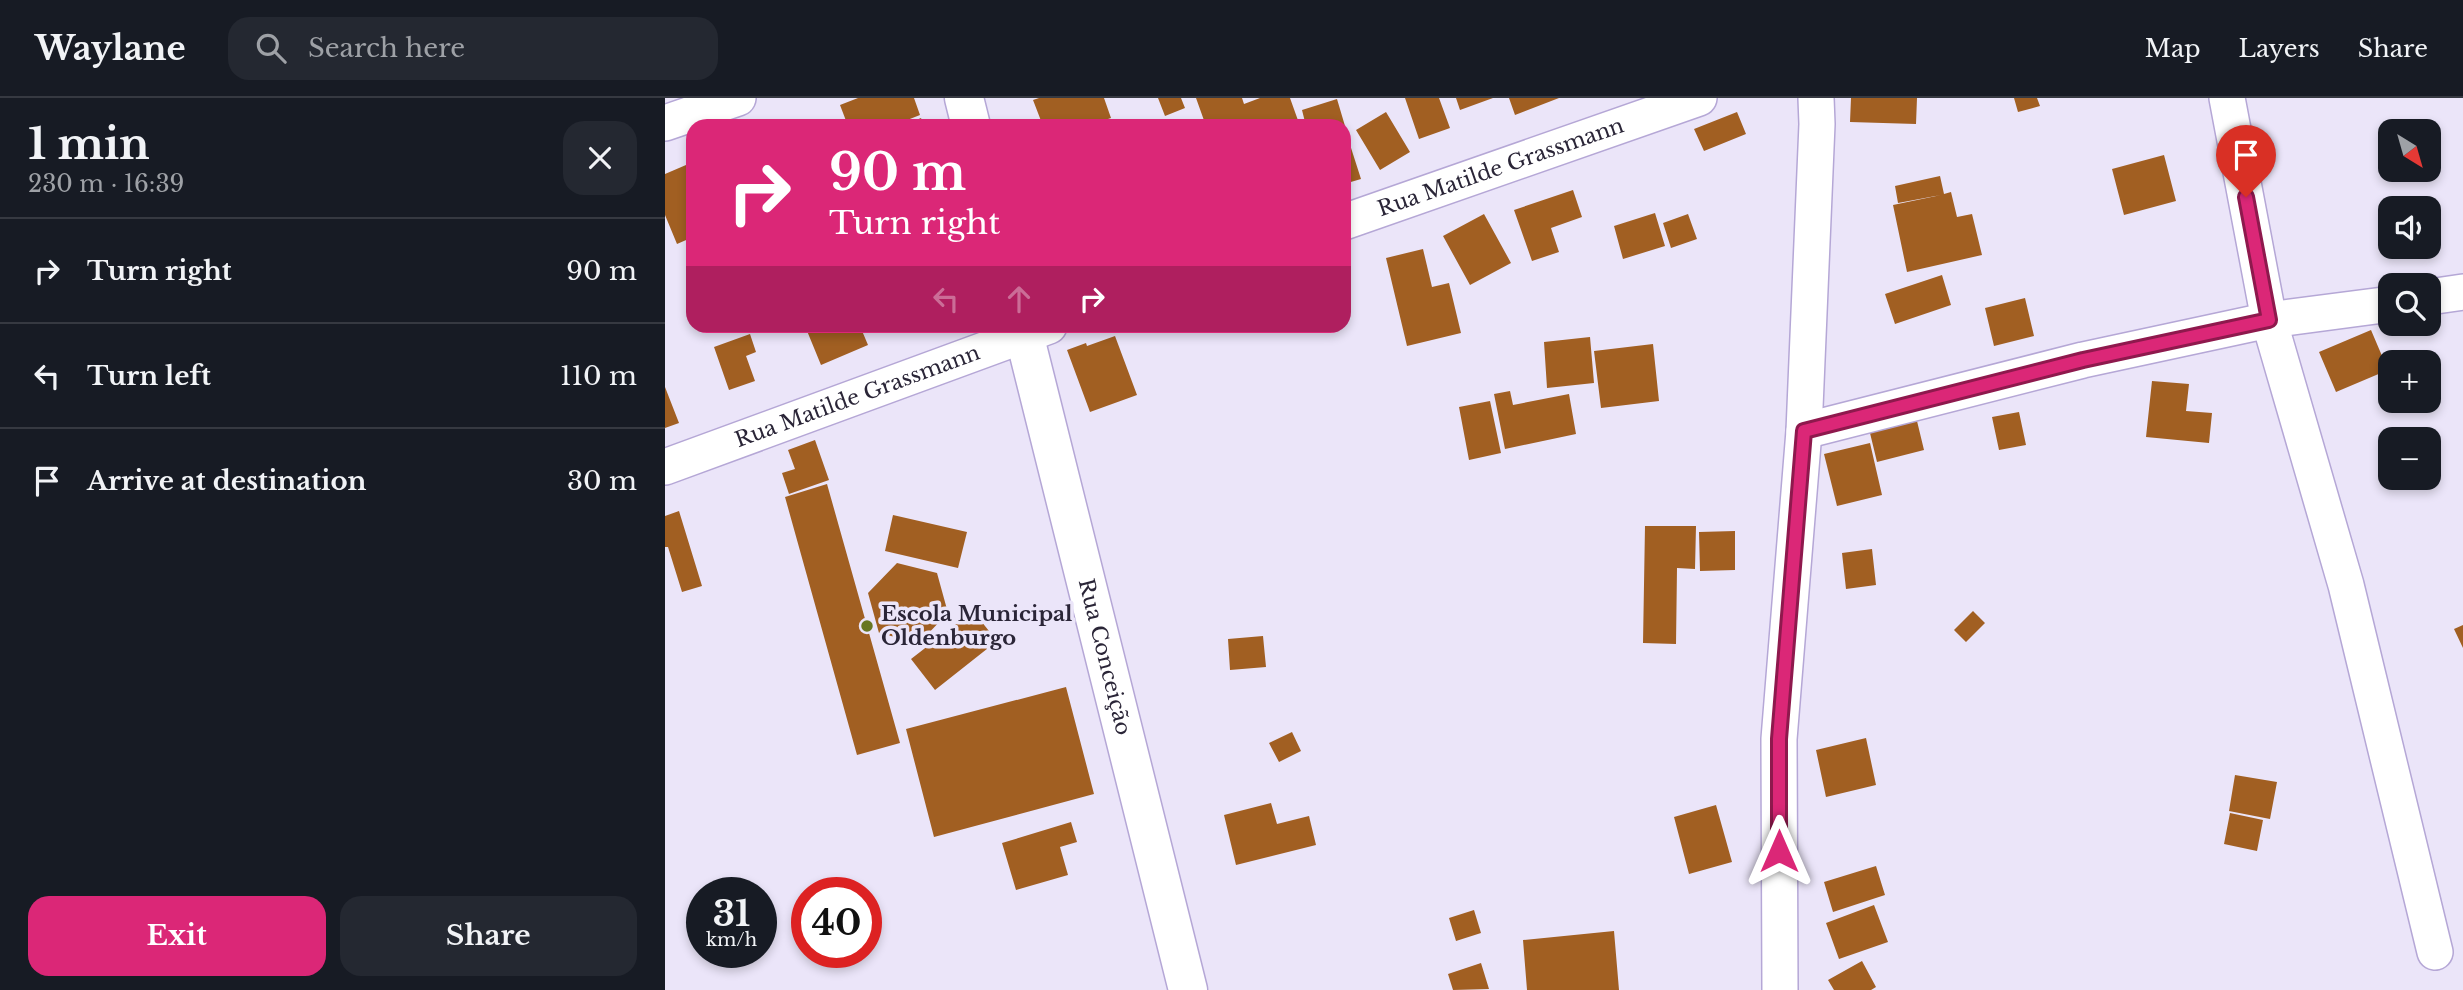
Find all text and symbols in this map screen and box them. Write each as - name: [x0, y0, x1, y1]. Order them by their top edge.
- search box: [228, 17, 718, 80]
- text: Waylane: [35, 28, 186, 69]
- icon: search: [252, 29, 290, 67]
- text: Search here: [308, 32, 465, 64]
- text: Map: [2145, 34, 2201, 63]
- text: Layers: [2239, 34, 2320, 63]
- text: Share: [2358, 34, 2428, 63]
- street label: Rua Matilde Grassmann: [1374, 112, 1627, 222]
- text: 1 min: [28, 118, 150, 170]
- north arrow: [2378, 119, 2441, 182]
- map controls: [2378, 119, 2441, 490]
- button: close: [563, 121, 637, 195]
- pin: [2216, 125, 2276, 197]
- icon: arrive: [2227, 136, 2265, 174]
- text: 90 m: [829, 142, 966, 203]
- icon: right: [714, 147, 805, 238]
- text: 230 m · 16:39: [28, 170, 184, 198]
- button: sound: [2378, 196, 2441, 259]
- text: Turn right: [829, 203, 1000, 243]
- icon: right: [28, 252, 66, 290]
- text: Turn right: [87, 255, 232, 287]
- text: 90 m: [566, 255, 637, 287]
- button: search: [2378, 273, 2441, 336]
- icon: left: [927, 280, 965, 318]
- icon: ahead: [1000, 280, 1038, 318]
- icon: right: [1073, 280, 1111, 318]
- street label: Rua Matilde Grassmann: [731, 339, 983, 453]
- button: +: [2378, 350, 2441, 413]
- icon: left: [28, 357, 66, 395]
- text: Turn left: [87, 360, 211, 392]
- text: 110 m: [560, 360, 637, 392]
- button: −: [2378, 427, 2441, 490]
- icon: arrive: [28, 462, 66, 500]
- text: Arrive at destination: [87, 465, 367, 497]
- text: 30 m: [567, 465, 637, 497]
- street label: Rua Conceição: [1073, 576, 1137, 738]
- place label: Escola Municipal Oldenburgo: [881, 601, 1073, 651]
- marker: Escola Municipal Oldenburgo: [859, 618, 875, 634]
- position arrow: [1742, 814, 1816, 888]
- speed limit sign: 40: [791, 877, 882, 968]
- text: 31: [713, 892, 750, 935]
- button: Exit: [28, 896, 326, 976]
- button: Share: [340, 896, 637, 976]
- text: km/h: [706, 929, 757, 951]

